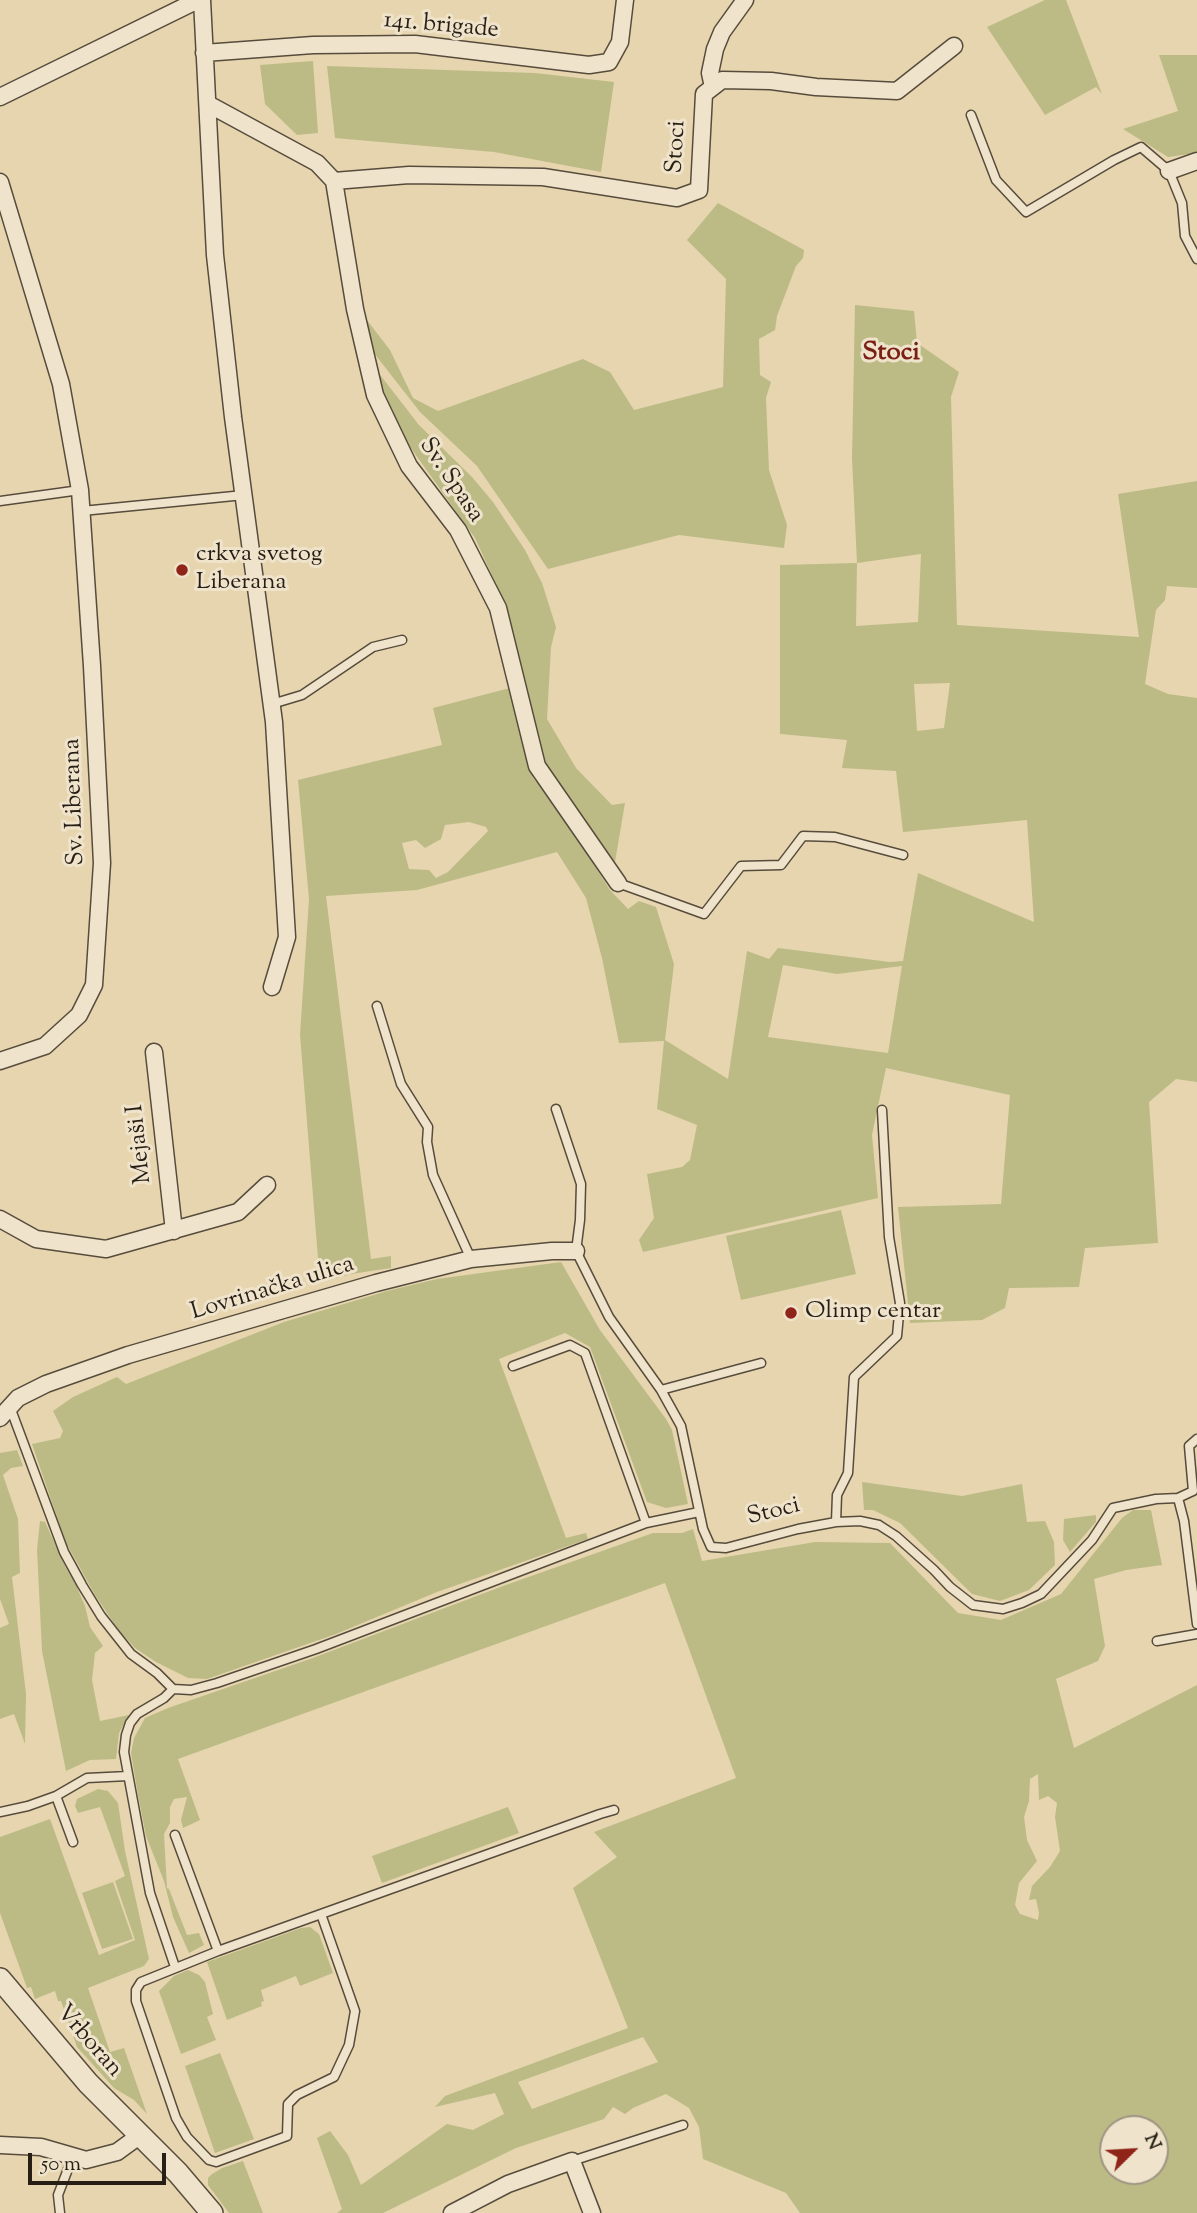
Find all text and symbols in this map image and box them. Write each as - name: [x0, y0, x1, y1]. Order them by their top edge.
- street label: 141. brigade: [382, 8, 500, 46]
- street label: Stoci: [662, 120, 694, 174]
- district label: Stoci: [862, 339, 920, 371]
- street label: Sv. Spasa: [411, 433, 489, 529]
- place label: crkva svetog Liberana: [196, 542, 322, 598]
- marker: crkva svetog Liberana: [174, 562, 190, 578]
- street label: Sv. Liberana: [59, 738, 93, 866]
- street label: Mejaši I: [123, 1103, 159, 1185]
- street label: Lovrinačka ulica: [188, 1251, 358, 1329]
- place label: Olimp centar: [805, 1299, 941, 1327]
- marker: Olimp centar: [783, 1305, 799, 1321]
- street label: Stoci: [745, 1493, 803, 1533]
- street label: Vrboran: [49, 2000, 127, 2084]
- north arrow: [1099, 2115, 1169, 2185]
- text: N: [1136, 2130, 1167, 2154]
- scale bar: [32, 2140, 170, 2184]
- text: 50 m: [41, 2150, 81, 2180]

